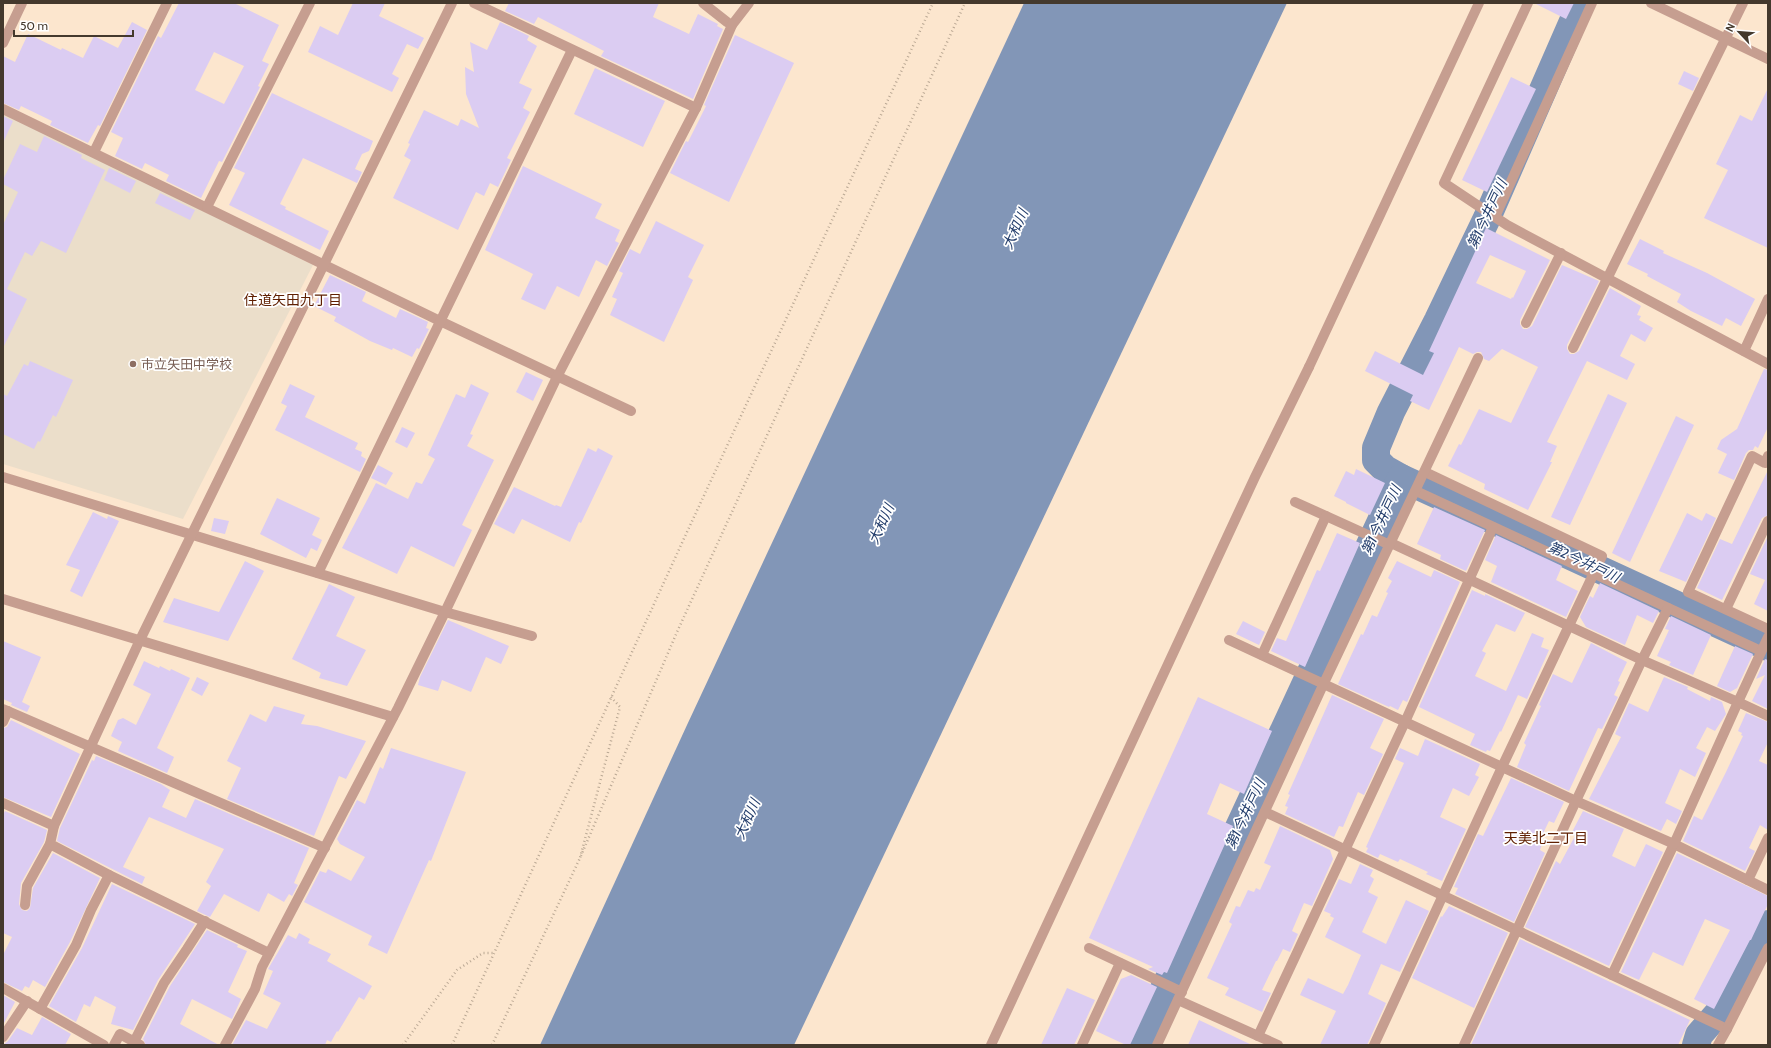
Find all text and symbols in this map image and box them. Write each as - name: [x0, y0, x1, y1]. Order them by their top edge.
- scale bar: [14, 12, 133, 38]
- north arrow: [1719, 12, 1759, 52]
- text: 50 m: [20, 18, 48, 33]
- text: N: [1722, 21, 1738, 34]
- water label: 第1今井戸川: [1463, 175, 1512, 252]
- water label: 大和川: [998, 204, 1033, 252]
- district label: 住道矢田九丁目: [244, 291, 342, 309]
- place label: 市立矢田中学校: [141, 356, 232, 372]
- marker: 市立矢田中学校: [128, 359, 138, 369]
- water label: 第1今井戸川: [1357, 481, 1406, 558]
- water label: 大和川: [864, 499, 899, 547]
- water label: 第2今井戸川: [1545, 538, 1624, 587]
- water label: 第1今井戸川: [1221, 775, 1270, 852]
- water label: 大和川: [730, 794, 765, 842]
- district label: 天美北二丁目: [1504, 829, 1588, 847]

